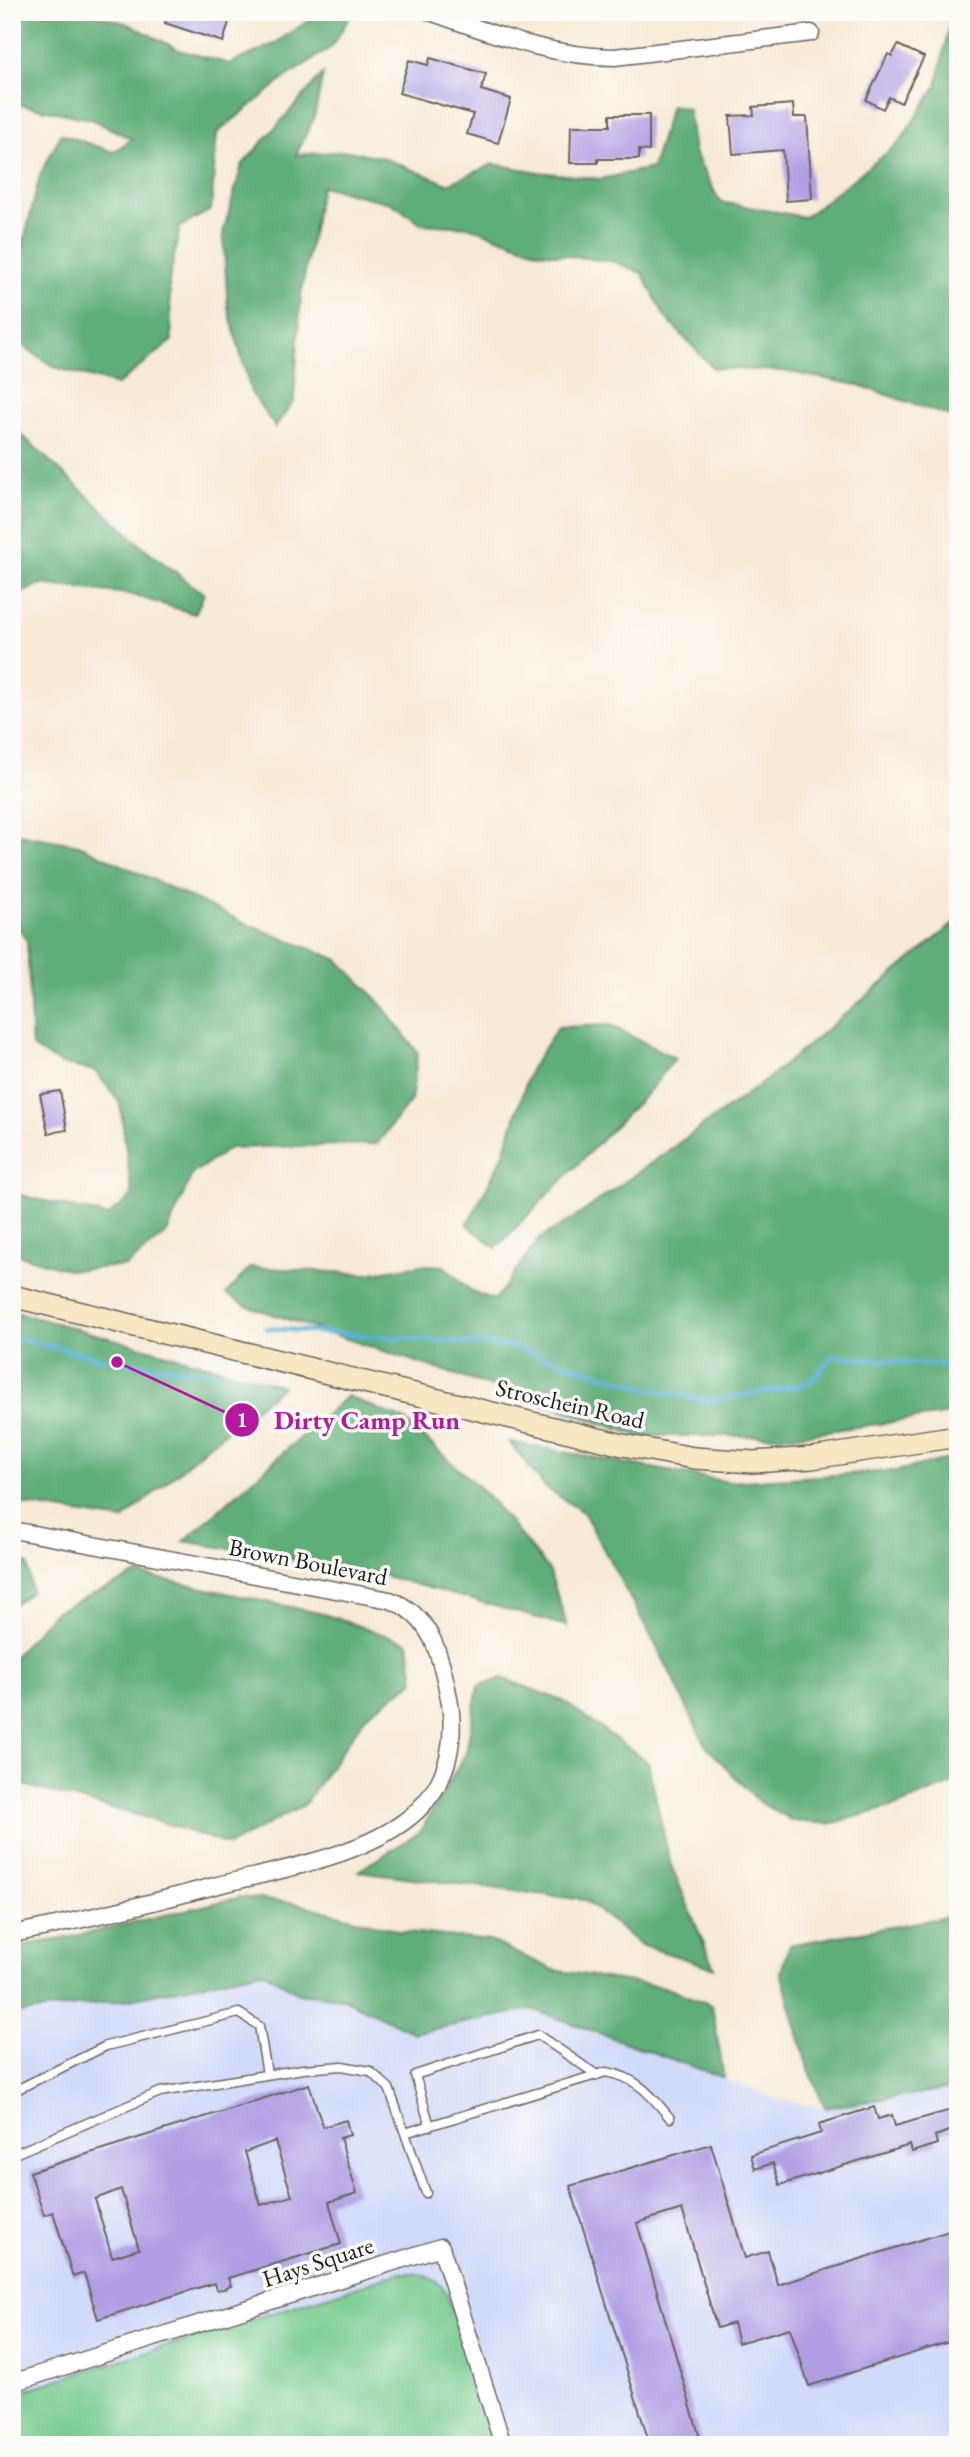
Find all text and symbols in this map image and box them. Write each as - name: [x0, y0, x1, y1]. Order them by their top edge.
- street label: Stroschein Road: [493, 1371, 648, 1436]
- callout: Dirty Camp Run: [225, 1397, 474, 1444]
- text: Dirty Camp Run: [274, 1403, 460, 1437]
- text: 1: [236, 1406, 248, 1433]
- street label: Brown Boulevard: [226, 1531, 391, 1592]
- street label: Hays Square: [258, 2229, 377, 2294]

